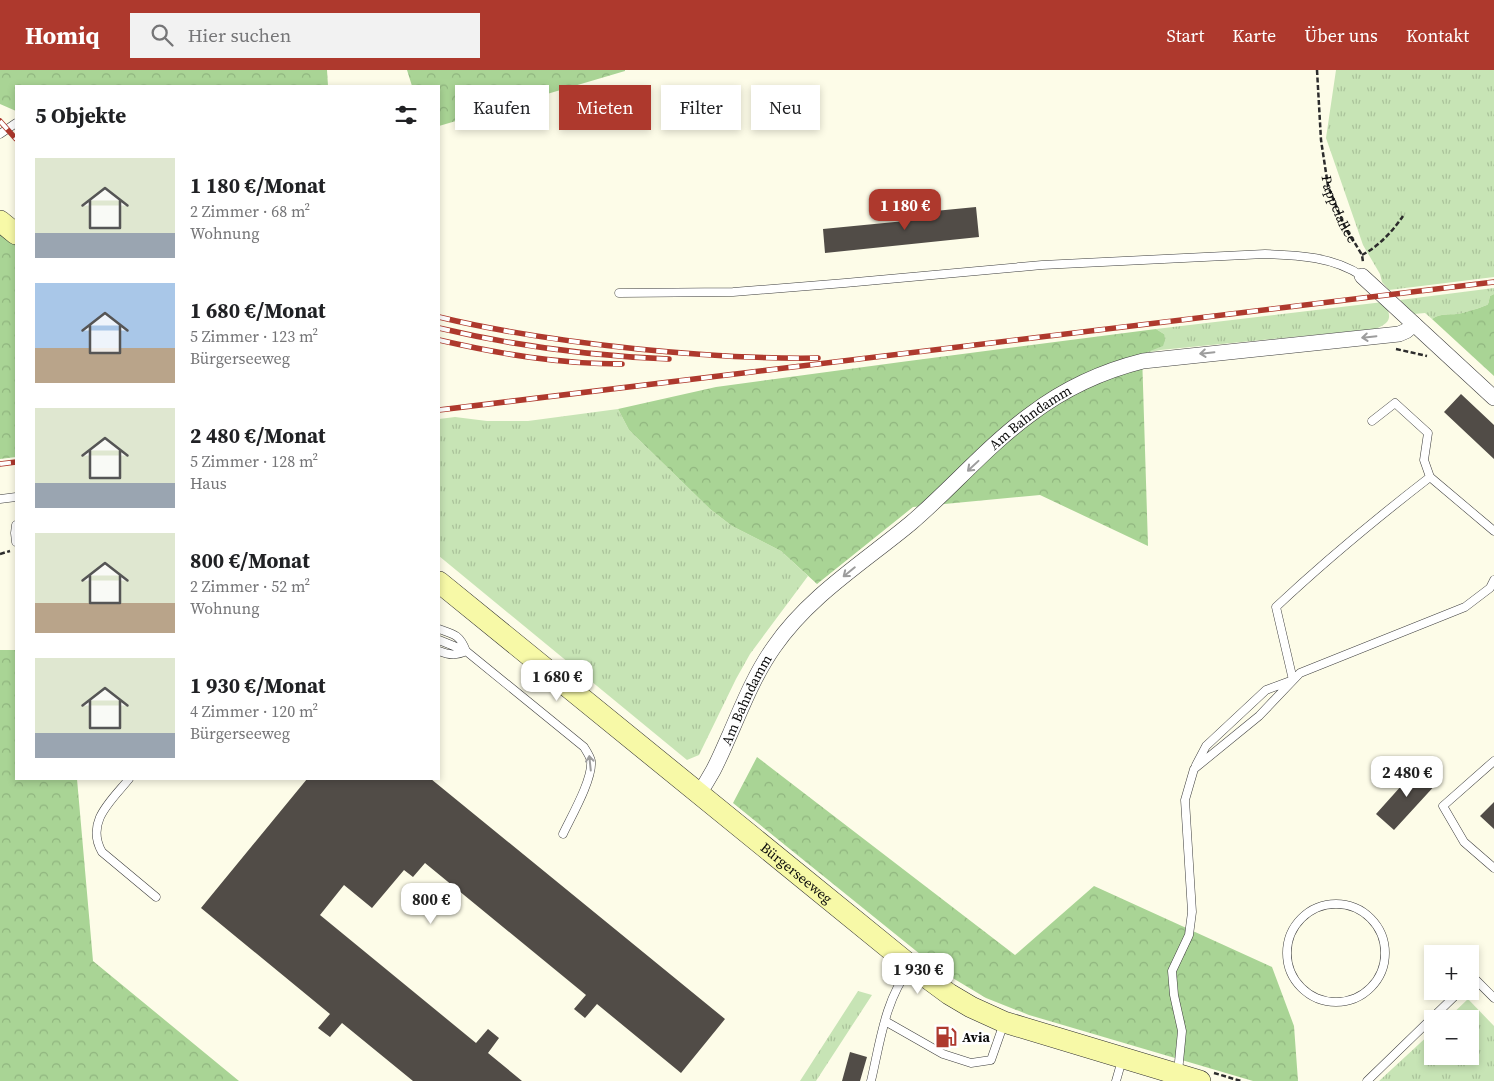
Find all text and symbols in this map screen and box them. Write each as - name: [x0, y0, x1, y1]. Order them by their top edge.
- search box: [130, 13, 480, 58]
- text: Homiq: [25, 19, 100, 52]
- icon: search: [148, 21, 176, 49]
- text: Hier suchen: [188, 22, 291, 48]
- text: Start: [1167, 23, 1204, 48]
- text: Karte: [1232, 23, 1276, 48]
- text: Über uns: [1304, 23, 1378, 48]
- text: Kontakt: [1406, 23, 1469, 48]
- chip: Kaufen: [455, 85, 549, 130]
- chip: Mieten: [559, 85, 651, 130]
- chip: Filter: [661, 85, 741, 130]
- chip: Neu: [751, 85, 820, 130]
- text: 5 Objekte: [35, 101, 126, 130]
- icon: filters: [392, 101, 420, 129]
- text: 1 180 €/Monat: [190, 171, 326, 200]
- street label: Pappelallee: [1317, 174, 1362, 247]
- icon: home: [75, 178, 135, 238]
- pin: 1 180 €: [859, 189, 951, 231]
- text: 1 180 €: [880, 194, 930, 216]
- text: 2 Zimmer · 68 m²: [190, 200, 310, 222]
- text: Wohnung: [190, 222, 259, 244]
- text: 1 680 €/Monat: [190, 296, 326, 325]
- icon: home: [75, 303, 135, 363]
- text: 5 Zimmer · 123 m²: [190, 325, 318, 347]
- one-way arrow: [1361, 332, 1377, 342]
- text: Bürgerseeweg: [190, 347, 290, 369]
- one-way arrow: [1199, 348, 1215, 358]
- street label: Am Bahndamm: [985, 380, 1075, 454]
- text: 2 480 €/Monat: [190, 421, 326, 450]
- icon: home: [75, 428, 135, 488]
- text: 5 Zimmer · 128 m²: [190, 450, 318, 472]
- one-way arrow: [966, 460, 979, 472]
- text: Haus: [190, 472, 227, 494]
- text: 800 €/Monat: [190, 546, 310, 575]
- icon: home: [75, 553, 135, 613]
- one-way arrow: [843, 566, 856, 577]
- text: 2 Zimmer · 52 m²: [190, 575, 310, 597]
- text: Wohnung: [190, 597, 259, 619]
- street label: Am Bahndamm: [716, 650, 777, 748]
- pin: 1 680 €: [511, 660, 603, 702]
- text: 1 680 €: [532, 665, 582, 687]
- text: 1 930 €/Monat: [190, 671, 326, 700]
- icon: home: [75, 678, 135, 738]
- text: 4 Zimmer · 120 m²: [190, 700, 318, 722]
- text: Bürgerseeweg: [190, 722, 290, 744]
- one-way arrow: [585, 755, 595, 771]
- pin: 2 480 €: [1361, 756, 1453, 798]
- text: 2 480 €: [1382, 761, 1432, 783]
- street label: Bürgerseeweg: [756, 838, 837, 908]
- pin: 800 €: [396, 882, 466, 925]
- text: 800 €: [412, 888, 450, 910]
- map controls: [1424, 945, 1479, 1065]
- button: +: [1424, 945, 1479, 1000]
- pin: 1 930 €: [872, 952, 964, 995]
- text: 1 930 €: [893, 958, 943, 980]
- button: −: [1424, 1010, 1479, 1065]
- fuel station icon: Avia: [933, 1024, 959, 1050]
- place label: Avia: [962, 1027, 990, 1047]

